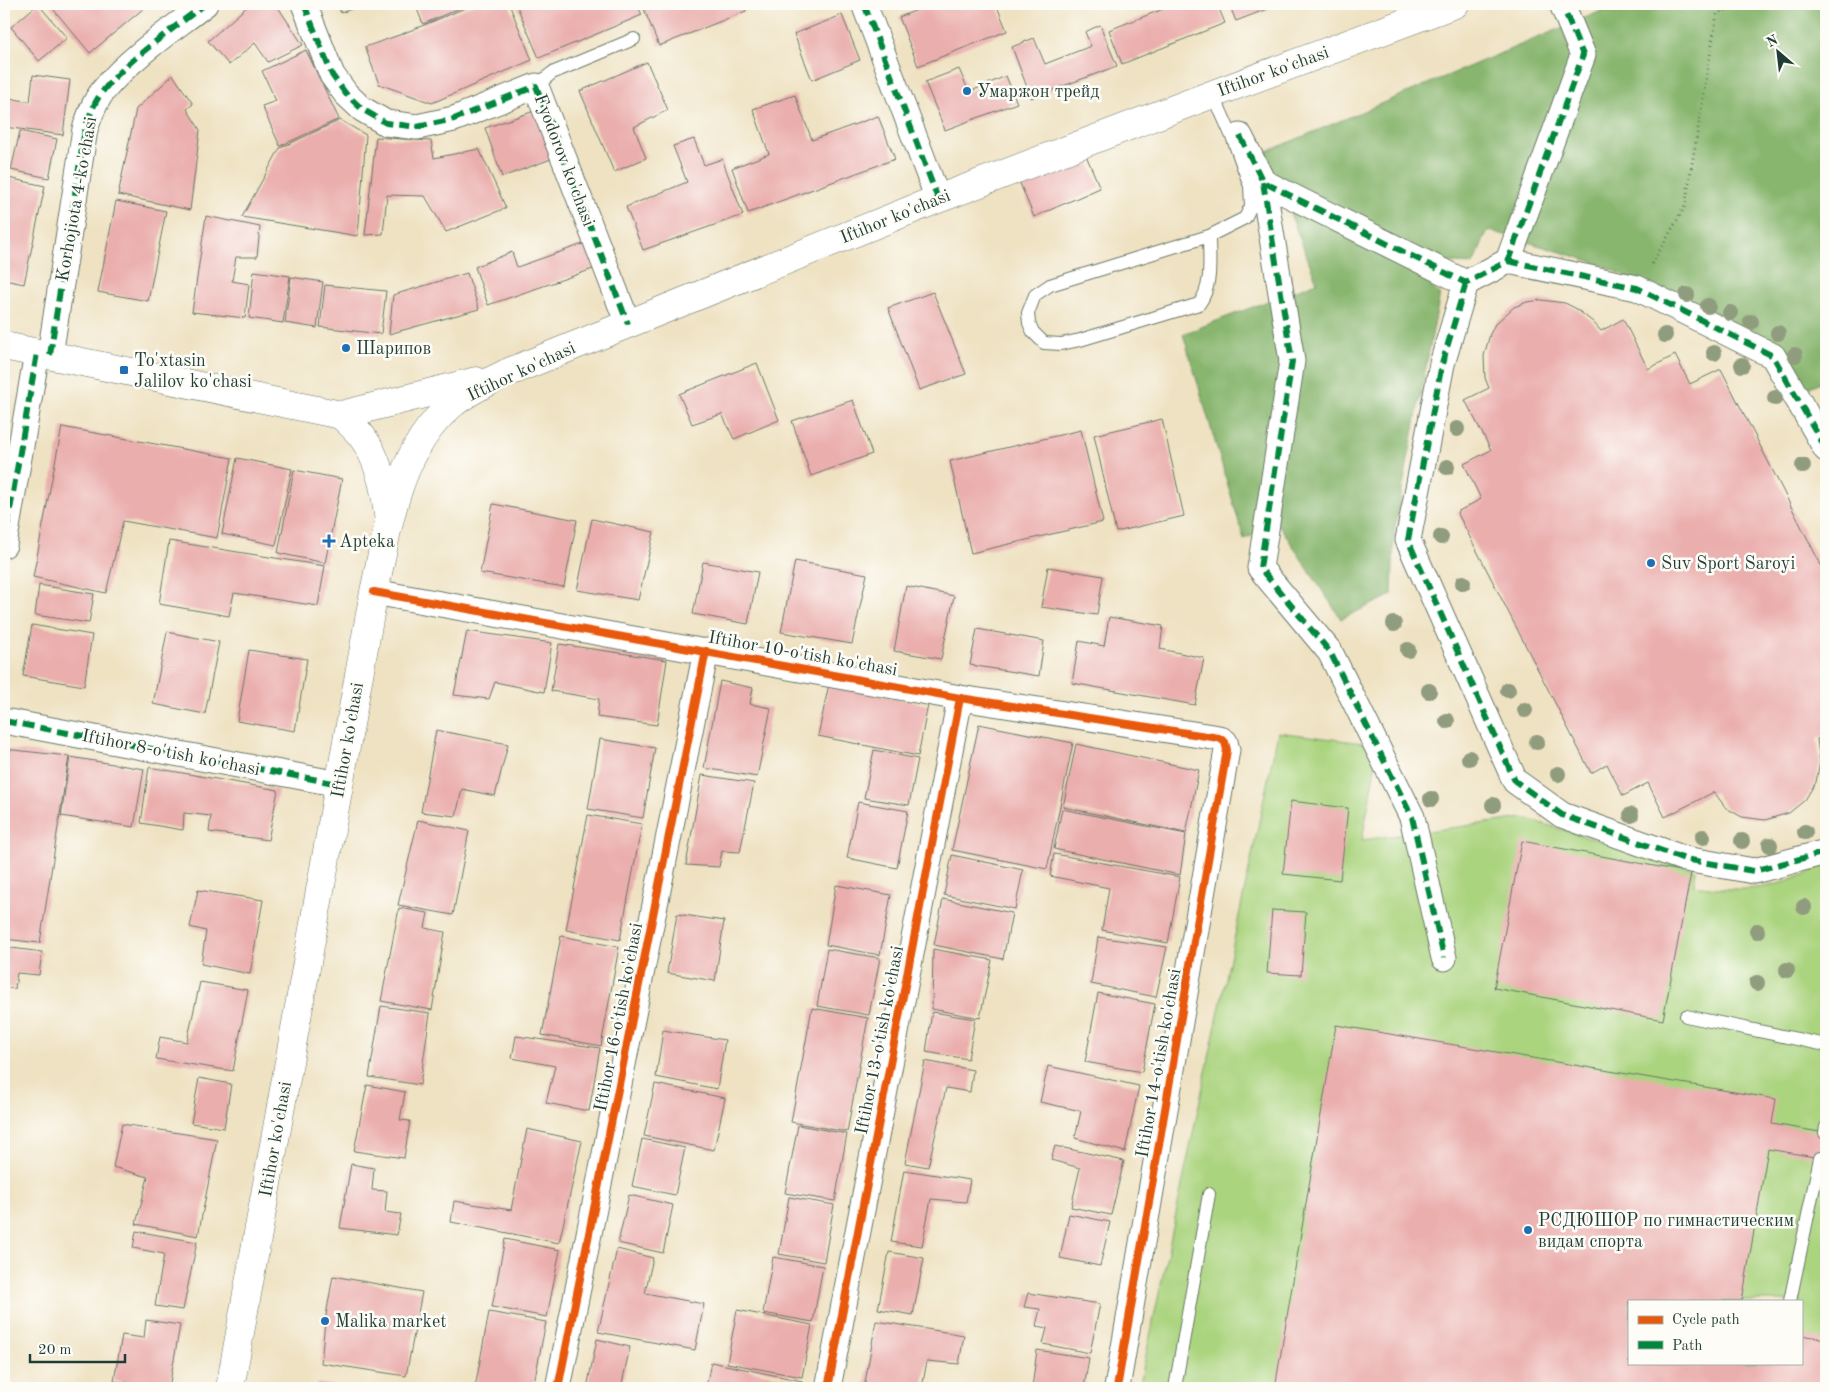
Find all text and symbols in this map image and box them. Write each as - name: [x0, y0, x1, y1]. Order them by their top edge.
- north arrow: [1752, 28, 1802, 78]
- text: N: [1764, 33, 1781, 50]
- street label: Iftihor ko'chasi: [1215, 43, 1332, 100]
- place label: Умаржон трейд: [977, 83, 1099, 101]
- marker: Умаржон трейд: [961, 85, 973, 97]
- street label: Fyodorov ko'chasi: [531, 92, 598, 229]
- street label: Korhojiota 4-ko'chasi: [54, 115, 100, 283]
- street label: Iftihor ko'chasi: [838, 187, 953, 247]
- street label: Iftihor ko'chasi: [465, 339, 578, 405]
- place label: Шарипов: [356, 340, 431, 358]
- marker: Шарипов: [340, 342, 352, 354]
- place label: To'xtasin Jalilov ko'chasi: [134, 352, 252, 391]
- marker: To'xtasin Jalilov ko'chasi: [118, 364, 130, 376]
- place label: Apteka: [339, 533, 395, 551]
- marker: Apteka: [323, 535, 335, 547]
- place label: Suv Sport Saroyi: [1661, 555, 1795, 573]
- marker: Suv Sport Saroyi: [1645, 557, 1657, 569]
- street label: Iftihor 10-o'tish ko'chasi: [707, 628, 899, 680]
- street label: Iftihor ko'chasi: [329, 681, 367, 799]
- street label: Iftihor 8-o'tish ko'chasi: [80, 727, 262, 779]
- street label: Iftihor 16-o'tish ko'chasi: [592, 921, 646, 1113]
- street label: Iftihor 13-o'tish ko'chasi: [853, 944, 907, 1136]
- street label: Iftihor 14-o'tish ko'chasi: [1133, 967, 1185, 1159]
- street label: Iftihor ko'chasi: [257, 1080, 295, 1198]
- place label: РСДЮШОР по гимнастическим видам спорта: [1538, 1212, 1794, 1251]
- marker: РСДЮШОР по гимнастическим видам спорта: [1522, 1224, 1534, 1236]
- legend: [1628, 1300, 1802, 1364]
- place label: Malika market: [335, 1313, 447, 1331]
- text: Cycle path: [1672, 1313, 1740, 1328]
- marker: Malika market: [319, 1315, 331, 1327]
- scale bar: [30, 1332, 125, 1364]
- text: Path: [1672, 1339, 1702, 1354]
- text: 20 m: [38, 1343, 72, 1358]

